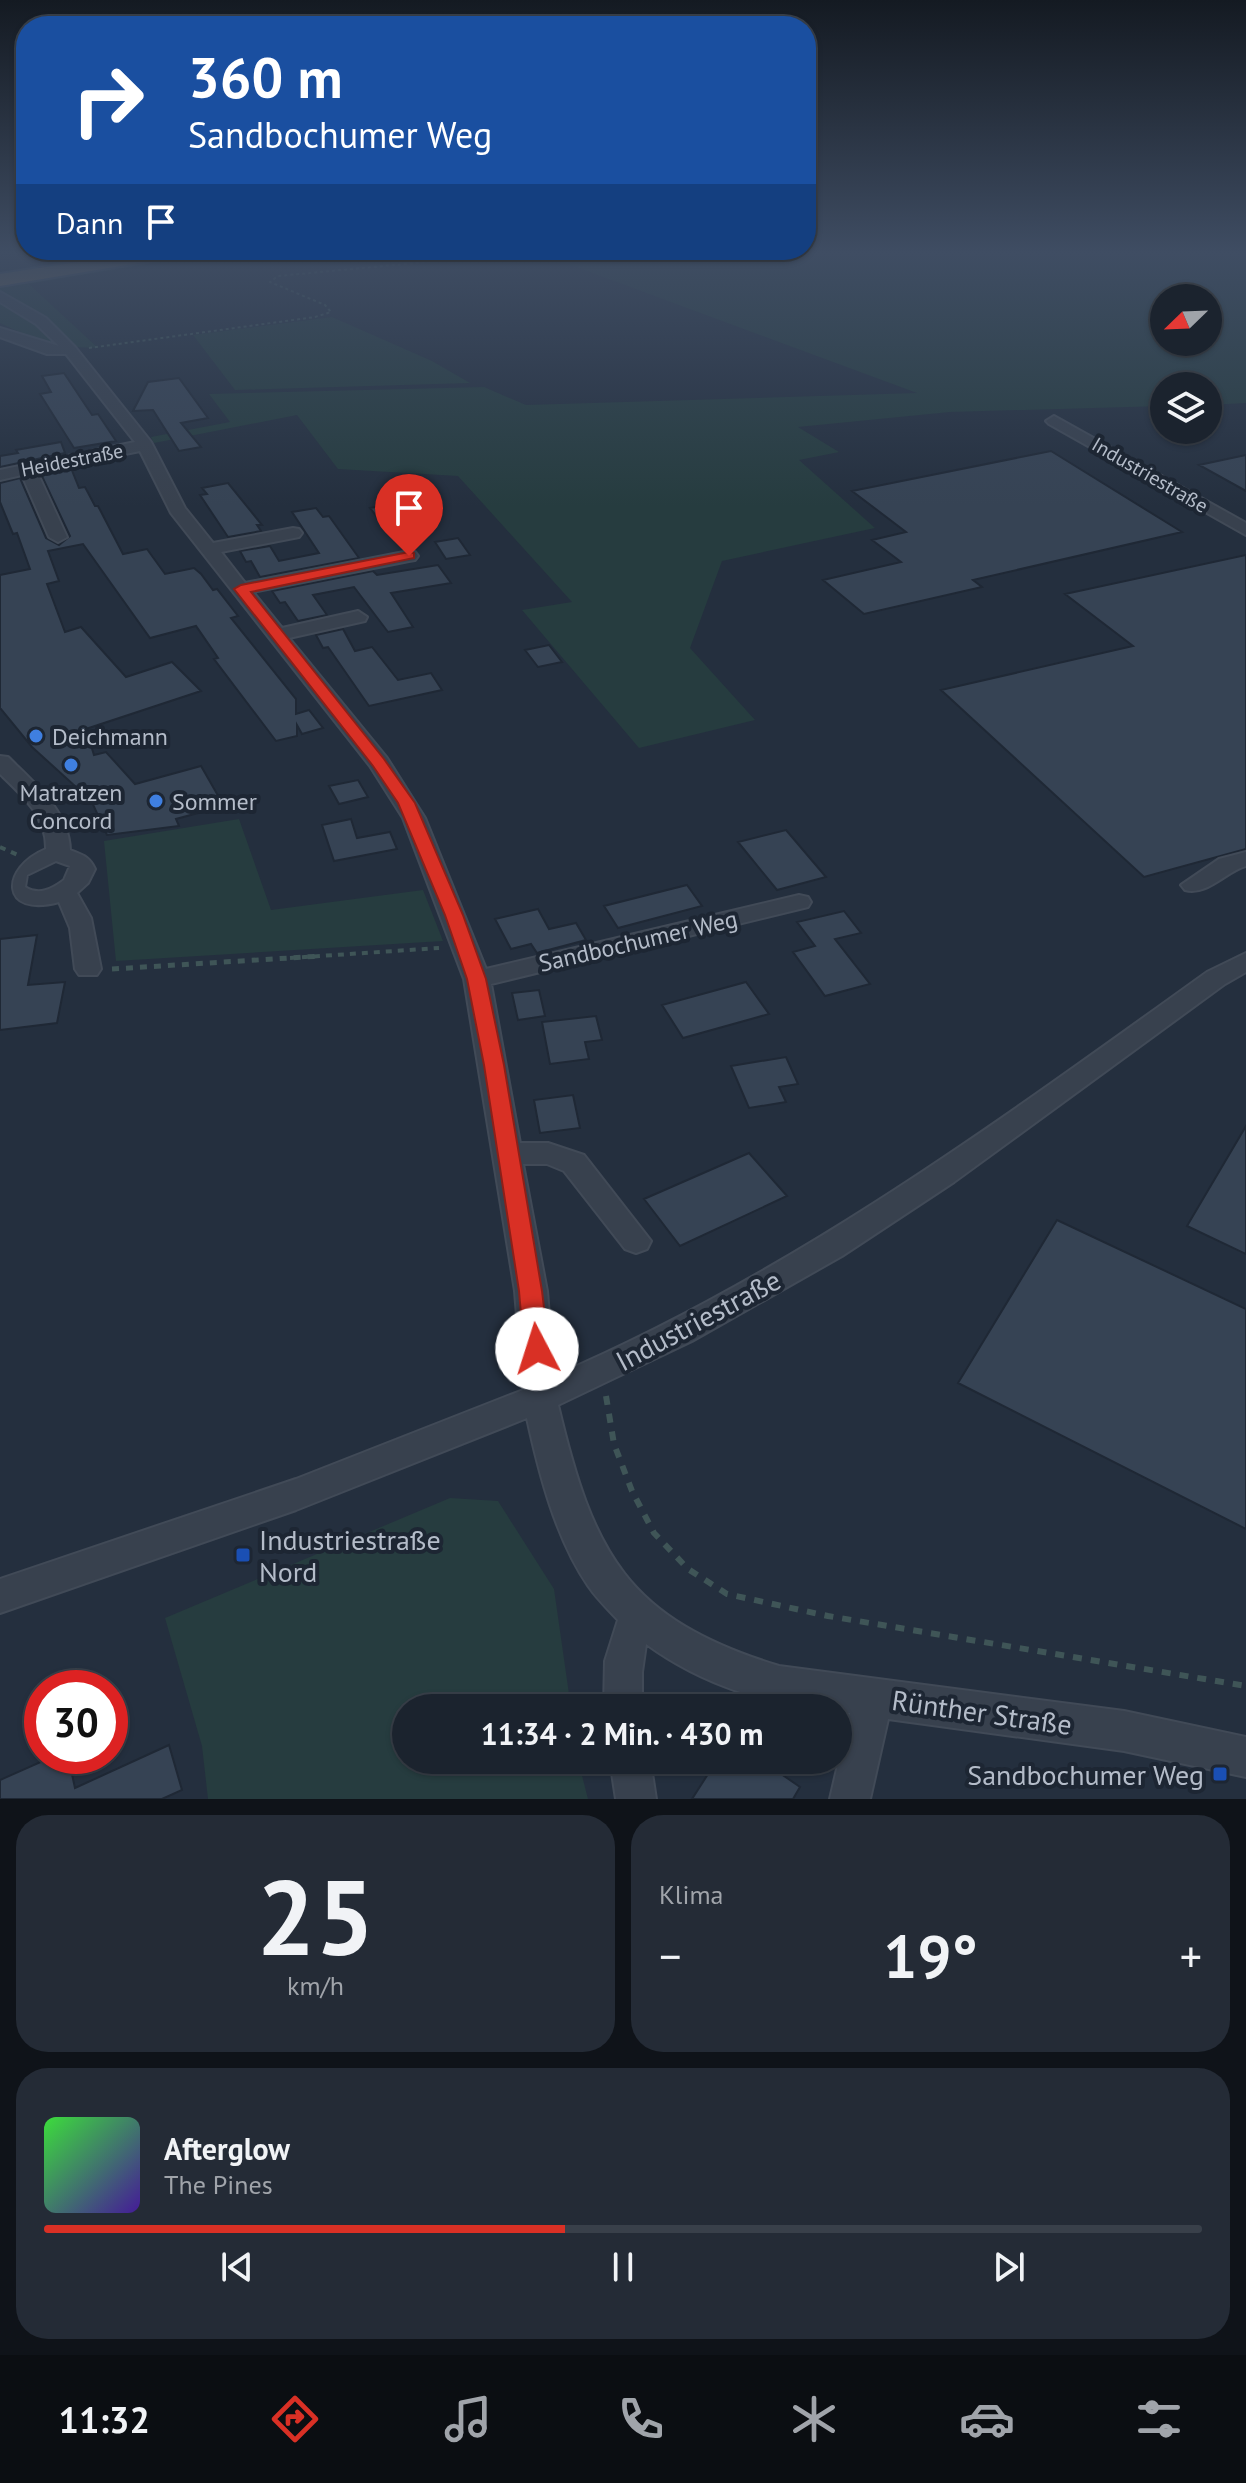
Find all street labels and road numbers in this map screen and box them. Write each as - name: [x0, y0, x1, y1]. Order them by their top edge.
- street label: Industriestraße: [1087, 431, 1213, 519]
- street label: Heidestraße: [19, 437, 125, 483]
- street label: Sandbochumer Weg: [536, 903, 740, 979]
- street label: Industriestraße: [609, 1261, 787, 1379]
- street label: Rünther Straße: [890, 1681, 1074, 1743]

